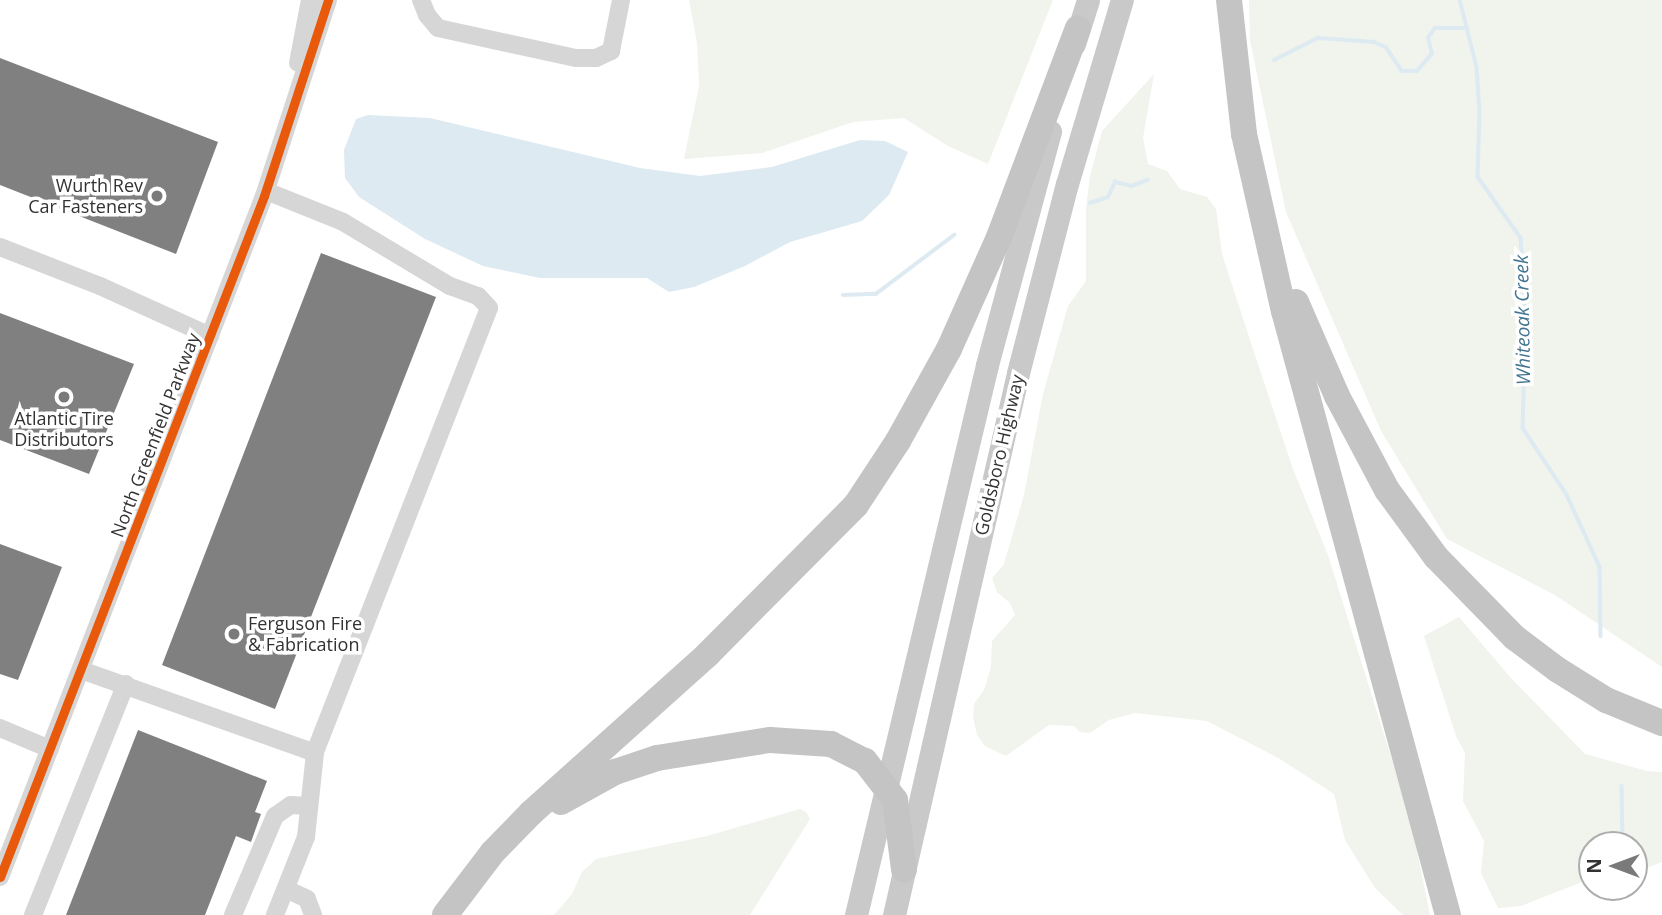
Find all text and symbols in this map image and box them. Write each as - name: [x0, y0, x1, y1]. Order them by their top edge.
- place label: Wurth Rev Car Fasteners: [28, 175, 143, 218]
- marker: Wurth Rev Car Fasteners: [149, 188, 165, 204]
- water label: Whiteoak Creek: [1510, 255, 1536, 385]
- street label: North Greenfield Parkway: [106, 330, 204, 540]
- street label: Goldsboro Highway: [970, 373, 1028, 537]
- marker: Atlantic Tire Distributors: [56, 389, 72, 405]
- place label: Atlantic Tire Distributors: [14, 408, 114, 450]
- place label: Ferguson Fire & Fabrication: [248, 613, 362, 656]
- marker: Ferguson Fire & Fabrication: [226, 626, 242, 642]
- north arrow: [1578, 831, 1648, 901]
- text: N: [1581, 858, 1607, 874]

